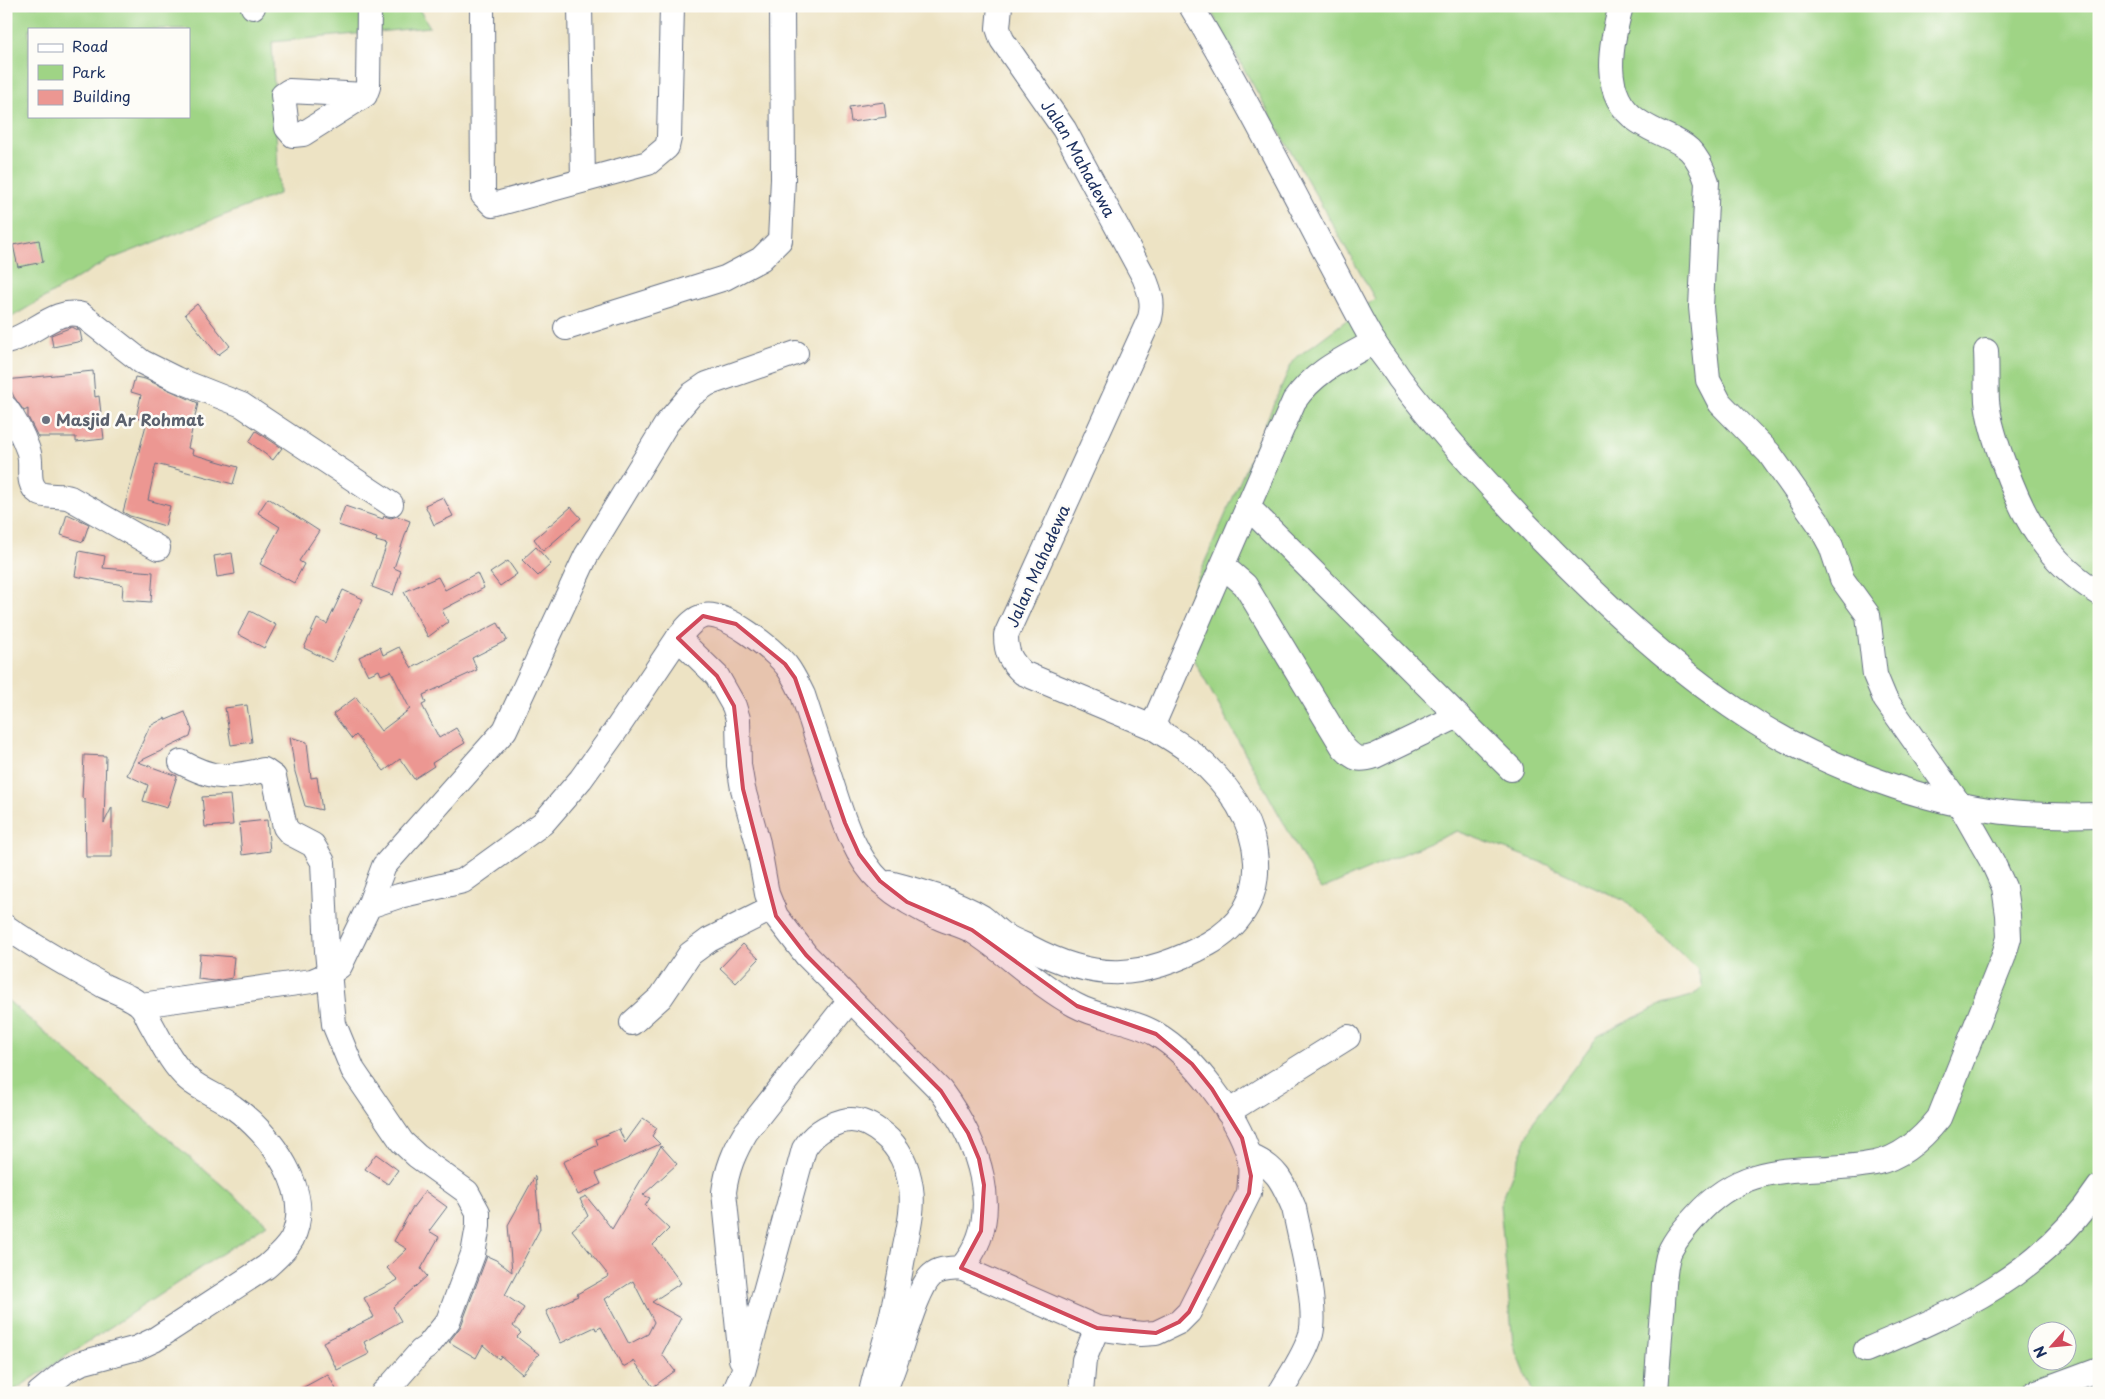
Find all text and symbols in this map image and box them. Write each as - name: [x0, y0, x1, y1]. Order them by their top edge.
- legend: [28, 28, 190, 118]
- text: Road: [72, 34, 108, 57]
- text: Park: [72, 60, 106, 83]
- text: Building: [72, 84, 131, 107]
- street label: Jalan Mahadewa: [1036, 94, 1123, 222]
- place label: Masjid Ar Rohmat: [56, 407, 204, 431]
- marker: Masjid Ar Rohmat: [40, 414, 52, 426]
- street label: Jalan Mahadewa: [999, 500, 1075, 631]
- north arrow: [2028, 1322, 2078, 1372]
- text: N: [2028, 1342, 2052, 1362]

